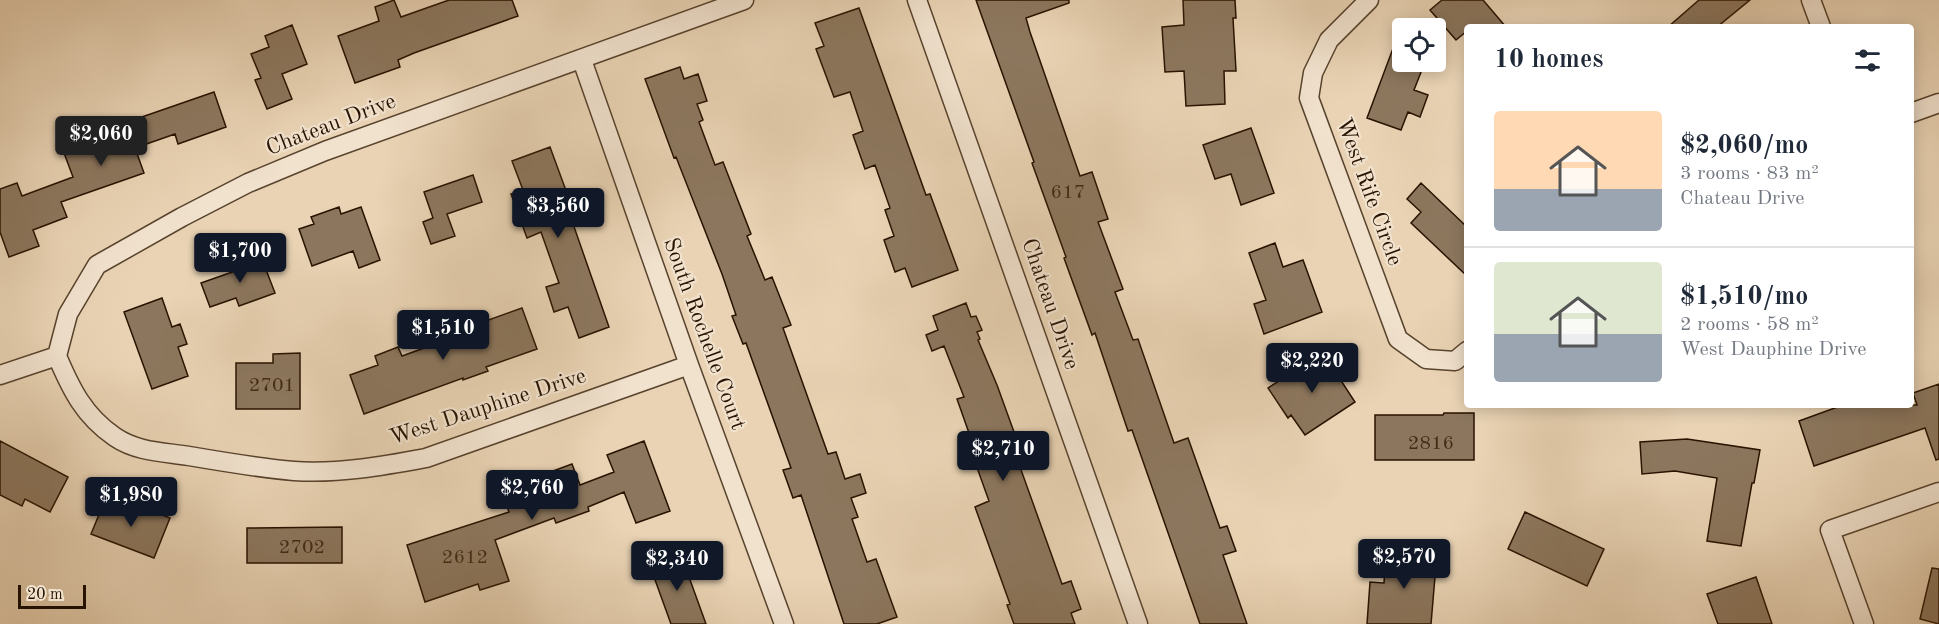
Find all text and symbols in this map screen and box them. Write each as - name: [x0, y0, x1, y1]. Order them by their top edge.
- map controls: [1392, 18, 1446, 72]
- button: locate: [1392, 18, 1446, 72]
- icon: filters: [1851, 44, 1884, 77]
- text: 10 homes: [1494, 47, 1603, 73]
- street label: Chateau Drive: [263, 90, 399, 160]
- street label: West Rife Circle: [1332, 115, 1406, 269]
- pin: $2,060: [52, 116, 150, 167]
- text: $2,060: [69, 125, 133, 145]
- text: $2,060/mo: [1680, 133, 1808, 159]
- icon: home: [1542, 135, 1614, 207]
- text: 3 rooms · 83 m²: [1680, 164, 1819, 184]
- house number: 617: [1051, 183, 1085, 203]
- pin: $3,560: [509, 188, 607, 239]
- text: Chateau Drive: [1680, 189, 1805, 209]
- text: $3,560: [526, 197, 590, 217]
- pin: $1,700: [191, 233, 289, 284]
- street label: South Rochelle Court: [659, 235, 749, 433]
- street label: Chateau Drive: [1017, 236, 1083, 372]
- text: $1,700: [208, 242, 272, 262]
- text: $1,510/mo: [1680, 284, 1808, 310]
- icon: home: [1542, 286, 1614, 358]
- pin: $1,510: [394, 310, 492, 361]
- text: 2 rooms · 58 m²: [1680, 315, 1819, 335]
- text: $1,510: [411, 319, 475, 339]
- text: West Dauphine Drive: [1680, 340, 1866, 360]
- pin: $2,220: [1263, 343, 1361, 394]
- text: $2,220: [1280, 352, 1344, 372]
- street label: West Dauphine Drive: [387, 365, 589, 449]
- house number: 2701: [249, 376, 295, 396]
- pin: $2,710: [954, 431, 1052, 482]
- house number: 2816: [1408, 434, 1454, 454]
- text: $2,710: [971, 440, 1035, 460]
- pin: $2,760: [483, 470, 581, 521]
- pin: $1,980: [82, 477, 180, 528]
- text: $2,760: [500, 479, 564, 499]
- text: $1,980: [99, 486, 163, 506]
- house number: 2702: [279, 538, 325, 558]
- pin: $2,570: [1355, 539, 1453, 590]
- pin: $2,340: [628, 541, 726, 592]
- house number: 2612: [442, 548, 488, 568]
- text: $2,570: [1372, 548, 1436, 568]
- text: $2,340: [645, 550, 709, 570]
- scale bar: [18, 582, 86, 610]
- text: 20 m: [27, 587, 63, 603]

